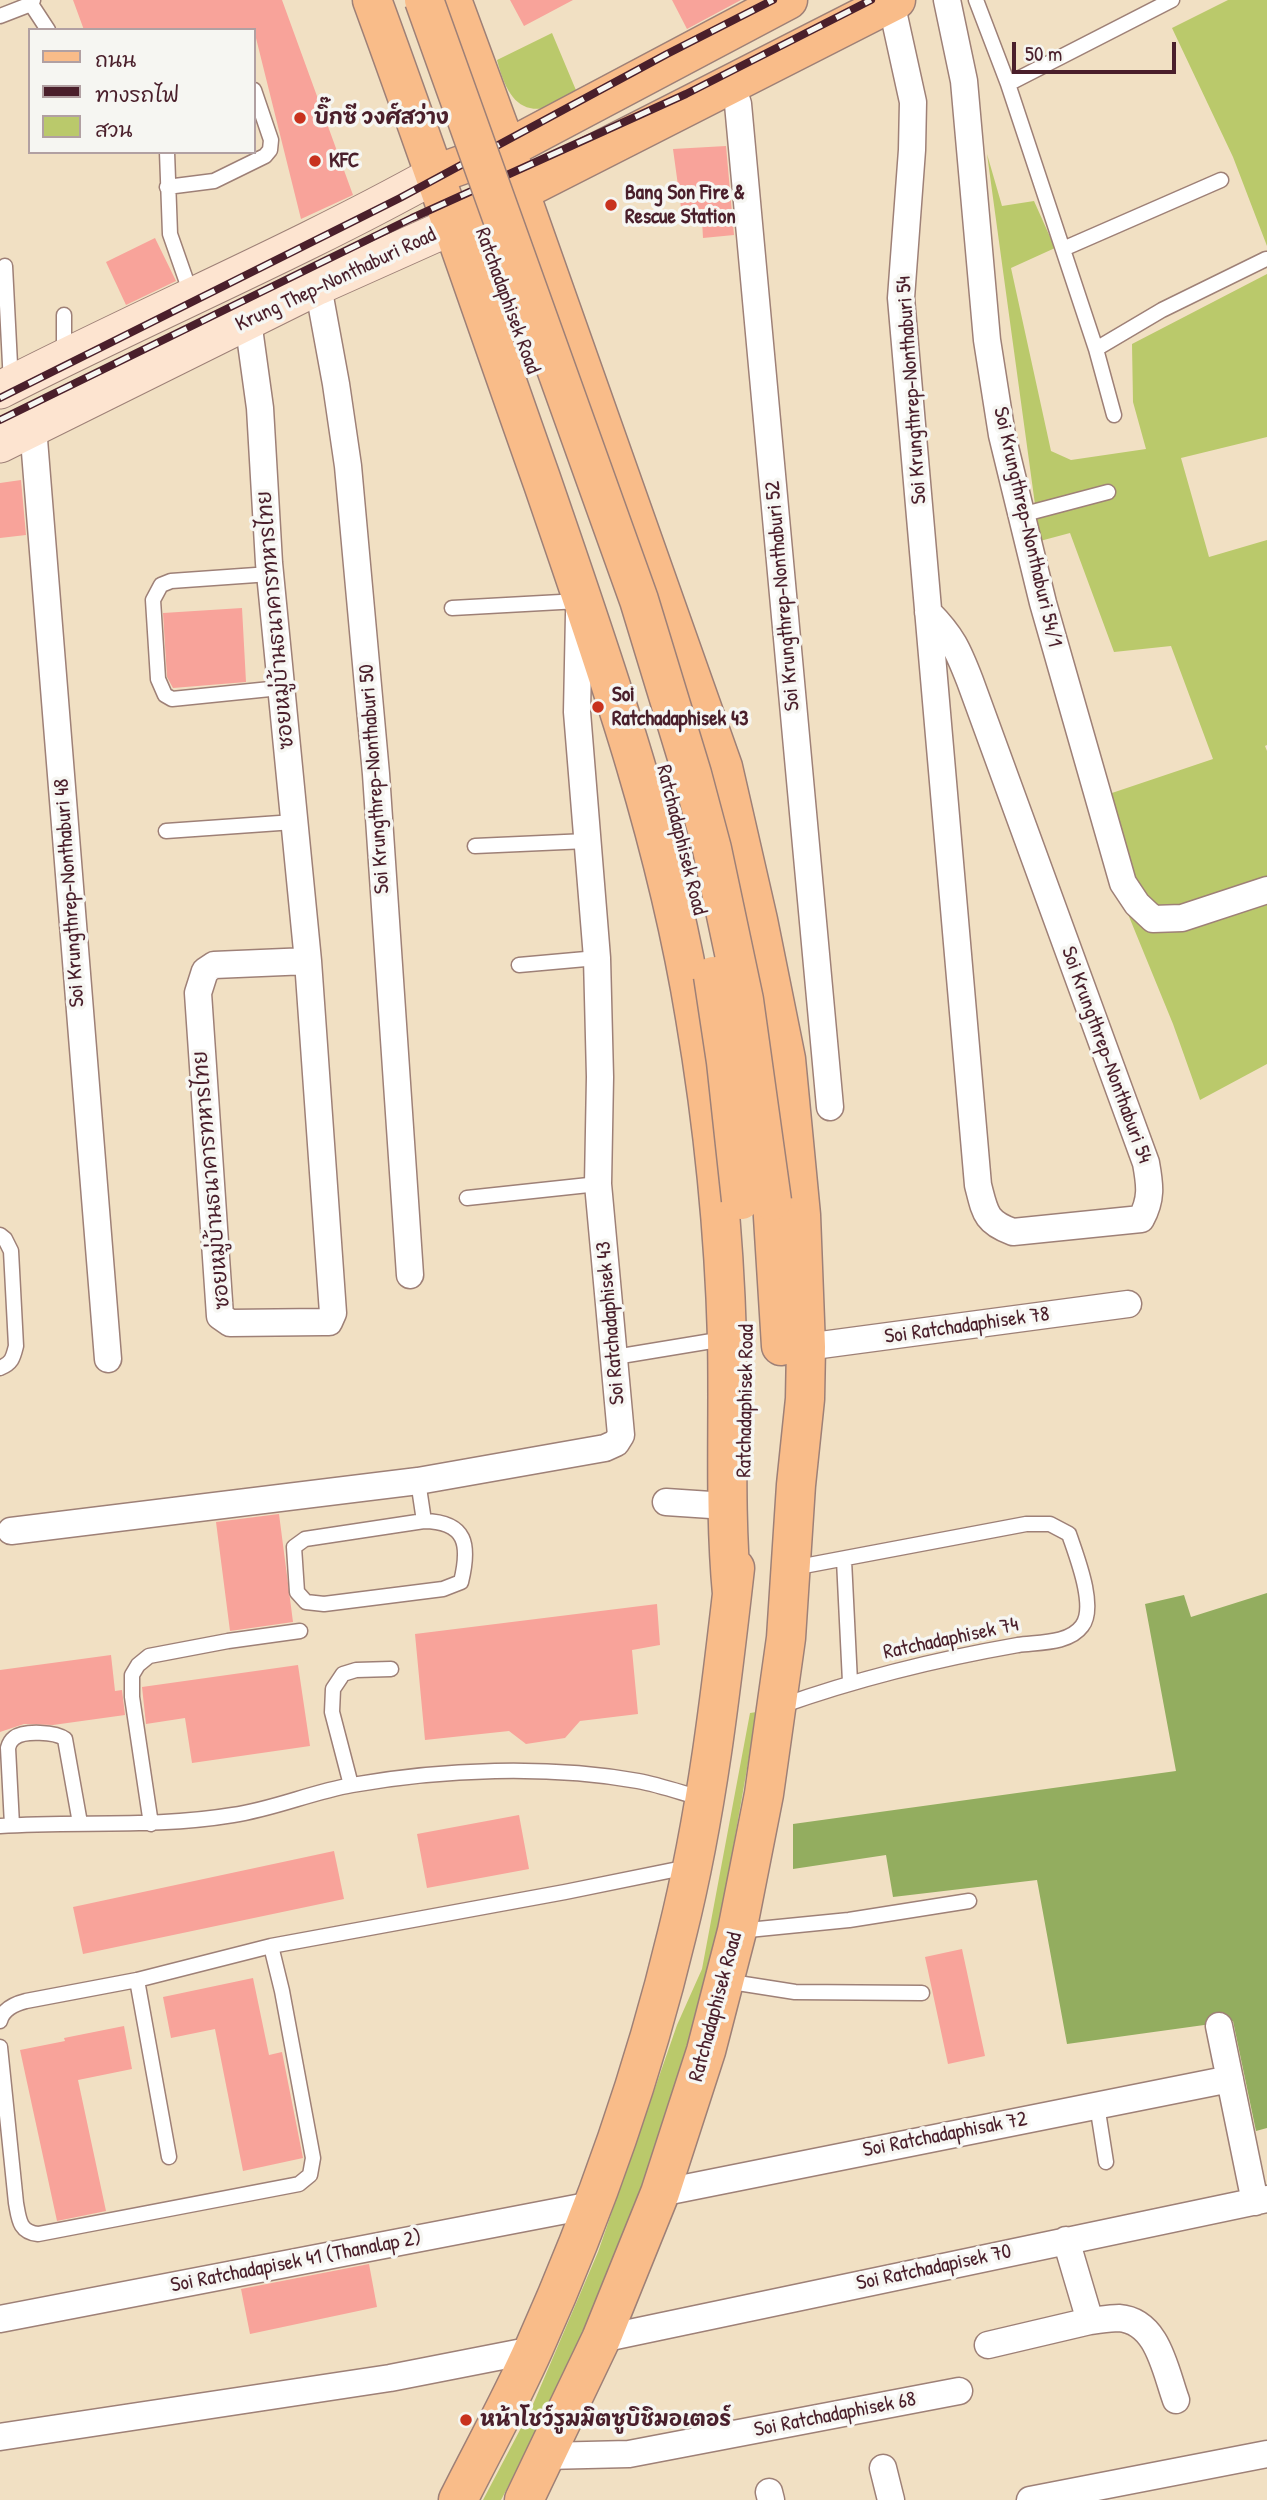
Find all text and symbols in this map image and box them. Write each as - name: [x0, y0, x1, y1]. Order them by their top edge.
- legend: [28, 28, 256, 154]
- scale bar: [1015, 28, 1180, 72]
- text: 50 m: [1025, 39, 1062, 68]
- text: ถนน: [95, 45, 136, 74]
- text: ทางรถไฟ: [95, 80, 180, 109]
- place label: บิ๊กซี วงศ์สว่าง: [314, 105, 449, 131]
- marker: บิ๊กซี วงศ์สว่าง: [292, 110, 308, 126]
- text: สวน: [95, 115, 132, 144]
- place label: KFC: [329, 148, 359, 174]
- marker: KFC: [307, 153, 323, 169]
- place label: Bang Son Fire & Rescue Station: [625, 180, 745, 230]
- marker: Bang Son Fire & Rescue Station: [603, 197, 619, 213]
- street label: Krung Thep-Nonthaburi Road: [232, 222, 440, 338]
- street label: Ratchadaphisek Road: [469, 225, 545, 377]
- street label: Soi Krungthrep-Nonthaburi 54: [891, 275, 933, 505]
- street label: Soi Krungthrep-Nonthaburi 54/1: [987, 405, 1067, 649]
- street label: Soi Krungthrep-Nonthaburi 52: [760, 480, 806, 712]
- street label: ซอยหมู่บ้านธนาคารทหารไทย: [252, 490, 300, 750]
- street label: Soi Krungthrep-Nonthaburi 50: [354, 663, 396, 895]
- place label: Soi Ratchadaphisek 43: [612, 682, 748, 732]
- marker: Soi Ratchadaphisek 43: [590, 699, 606, 715]
- street label: Ratchadaphisek Road: [650, 762, 712, 918]
- street label: Soi Krungthrep-Nonthaburi 48: [49, 778, 91, 1008]
- street label: Soi Krungthrep-Nonthaburi 54: [1055, 943, 1157, 1167]
- street label: ซอยหมู่บ้านธนาคารทหารไทย: [188, 1050, 236, 1310]
- street label: Soi Ratchadaphisek 43: [591, 1240, 631, 1406]
- street label: Soi Ratchadaphisek 78: [883, 1302, 1051, 1350]
- street label: Ratchadaphisek Road: [732, 1324, 760, 1478]
- street label: Ratchadaphisek 74: [881, 1612, 1021, 1666]
- street label: Ratchadaphisek Road: [684, 1930, 748, 2084]
- street label: Soi Ratchadaphisak 72: [861, 2107, 1029, 2163]
- street label: Soi Ratchadapisek 41 (Thanalap 2): [168, 2225, 424, 2299]
- street label: Soi Ratchadapisek 70: [854, 2239, 1014, 2297]
- street label: Soi Ratchadaphisek 68: [752, 2387, 918, 2443]
- place label: หน้าโชว์รูมมิตซูบิชิมอเตอร์: [480, 2407, 731, 2433]
- marker: หน้าโชว์รูมมิตซูบิชิมอเตอร์: [458, 2412, 474, 2428]

